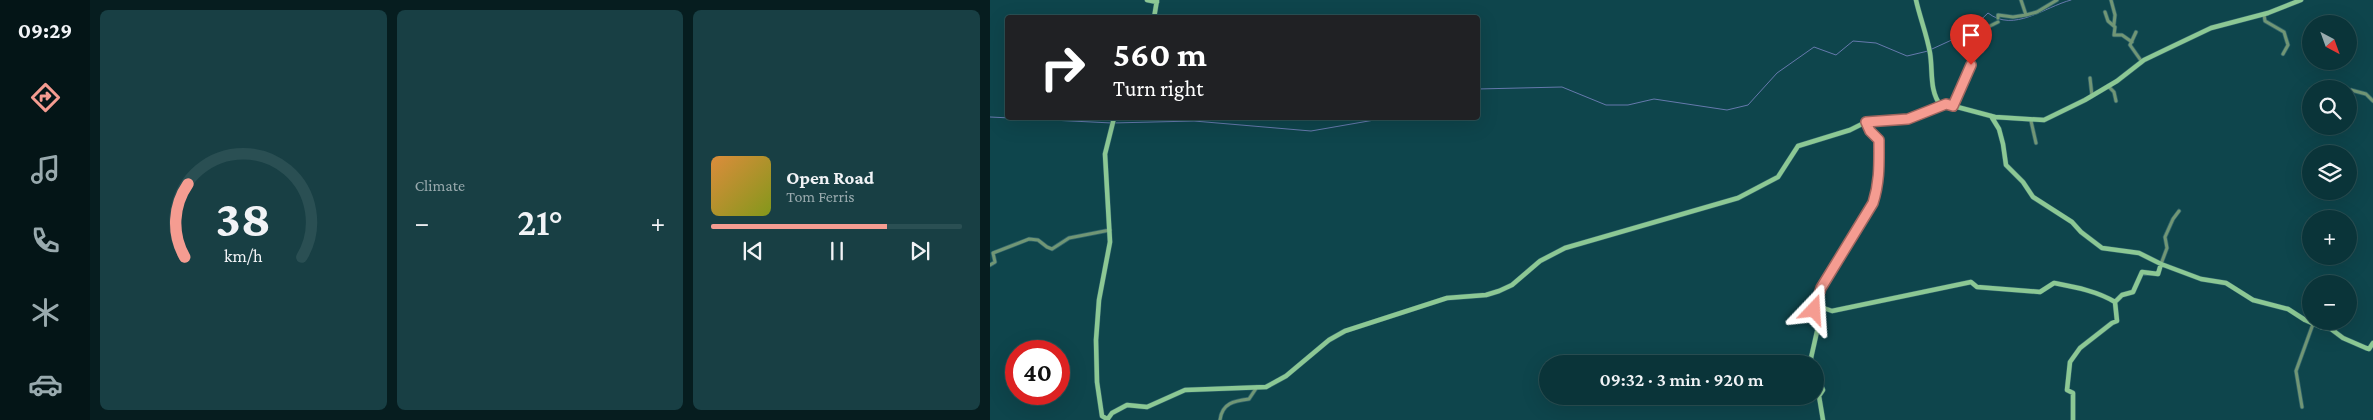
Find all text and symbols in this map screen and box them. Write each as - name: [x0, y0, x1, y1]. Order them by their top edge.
- pin: [1950, 14, 1992, 65]
- north arrow: [2302, 15, 2358, 70]
- map controls: [2302, 15, 2357, 330]
- text: 09:29: [18, 18, 72, 43]
- icon: arrive: [1957, 21, 1985, 49]
- icon: right: [1030, 35, 1095, 100]
- text: 560 m: [1113, 35, 1207, 74]
- text: Turn right: [1113, 76, 1204, 101]
- icon: directions: [28, 80, 63, 115]
- button: search: [2302, 80, 2357, 135]
- button: layers: [2302, 145, 2357, 200]
- icon: music: [28, 152, 63, 187]
- text: Open Road: [786, 167, 874, 188]
- text: Climate: [415, 177, 465, 194]
- text: Tom Ferris: [786, 188, 855, 205]
- text: 38: [216, 189, 271, 247]
- text: 21°: [517, 201, 563, 243]
- text: −: [415, 207, 429, 238]
- text: +: [651, 207, 665, 238]
- button: +: [2302, 210, 2357, 265]
- icon: phone: [28, 223, 63, 258]
- icon: previous: [739, 237, 767, 265]
- icon: pause: [823, 237, 851, 265]
- icon: next: [906, 237, 934, 265]
- text: km/h: [224, 246, 263, 266]
- button: −: [2302, 275, 2357, 330]
- position arrow: [1787, 283, 1839, 335]
- icon: climate: [28, 295, 63, 330]
- speed limit sign: 40: [1005, 340, 1070, 405]
- icon: car: [28, 367, 63, 402]
- text: 09:32 · 3 min · 920 m: [1599, 369, 1764, 390]

